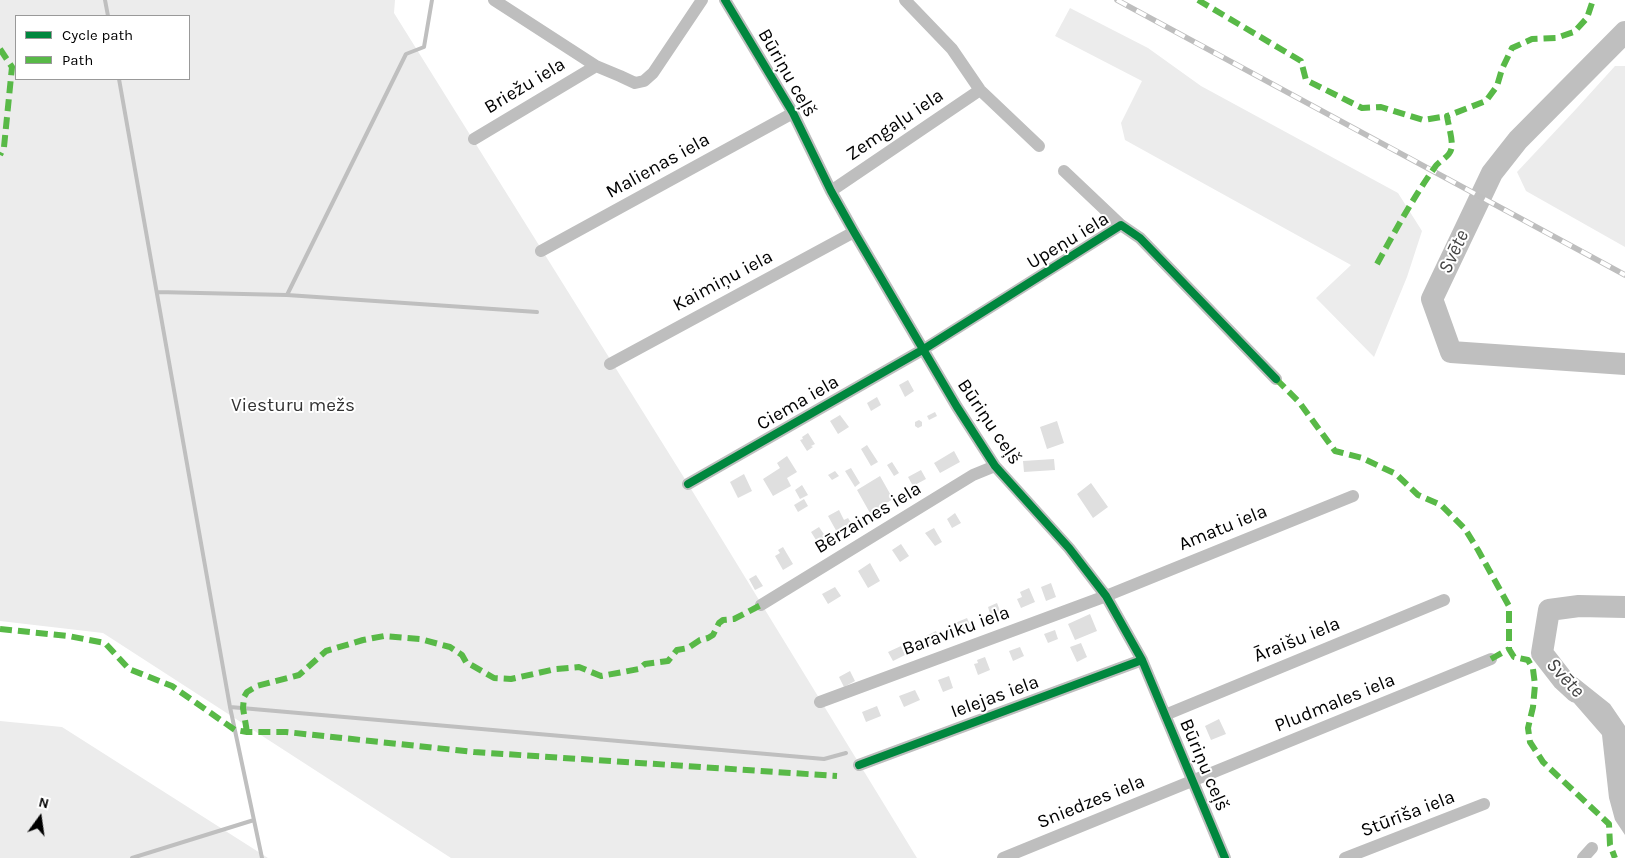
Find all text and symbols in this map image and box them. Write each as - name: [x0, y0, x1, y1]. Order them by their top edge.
- legend: [15, 15, 190, 80]
- street label: Būriņu ceļš: [753, 25, 821, 121]
- text: Cycle path: [62, 26, 133, 44]
- text: Path: [62, 51, 93, 69]
- street label: Briežu iela: [480, 53, 570, 119]
- street label: Zemgaļu iela: [842, 84, 948, 166]
- street label: Malienas iela: [602, 128, 714, 204]
- street label: Upeņu iela: [1023, 208, 1113, 274]
- water label: Svēte: [1434, 226, 1474, 278]
- street label: Kaimiņu iela: [669, 245, 777, 317]
- street label: Ciema iela: [753, 370, 843, 436]
- street label: Būriņu ceļš: [952, 375, 1026, 469]
- park label: Viesturu mežs: [231, 395, 355, 417]
- street label: Bērzaines iela: [810, 477, 926, 559]
- street label: Amatu iela: [1175, 500, 1271, 556]
- street label: Baraviku iela: [899, 601, 1013, 661]
- street label: Āraišu iela: [1250, 612, 1344, 668]
- water label: Svēte: [1541, 653, 1589, 703]
- street label: Pludmales iela: [1272, 669, 1398, 737]
- street label: Ielejas iela: [948, 671, 1042, 723]
- street label: Būriņu ceļš: [1174, 715, 1234, 815]
- street label: Sniedzes iela: [1034, 770, 1148, 834]
- street label: Stūrīša iela: [1358, 786, 1458, 842]
- north arrow: [15, 793, 65, 843]
- text: N: [37, 793, 51, 812]

